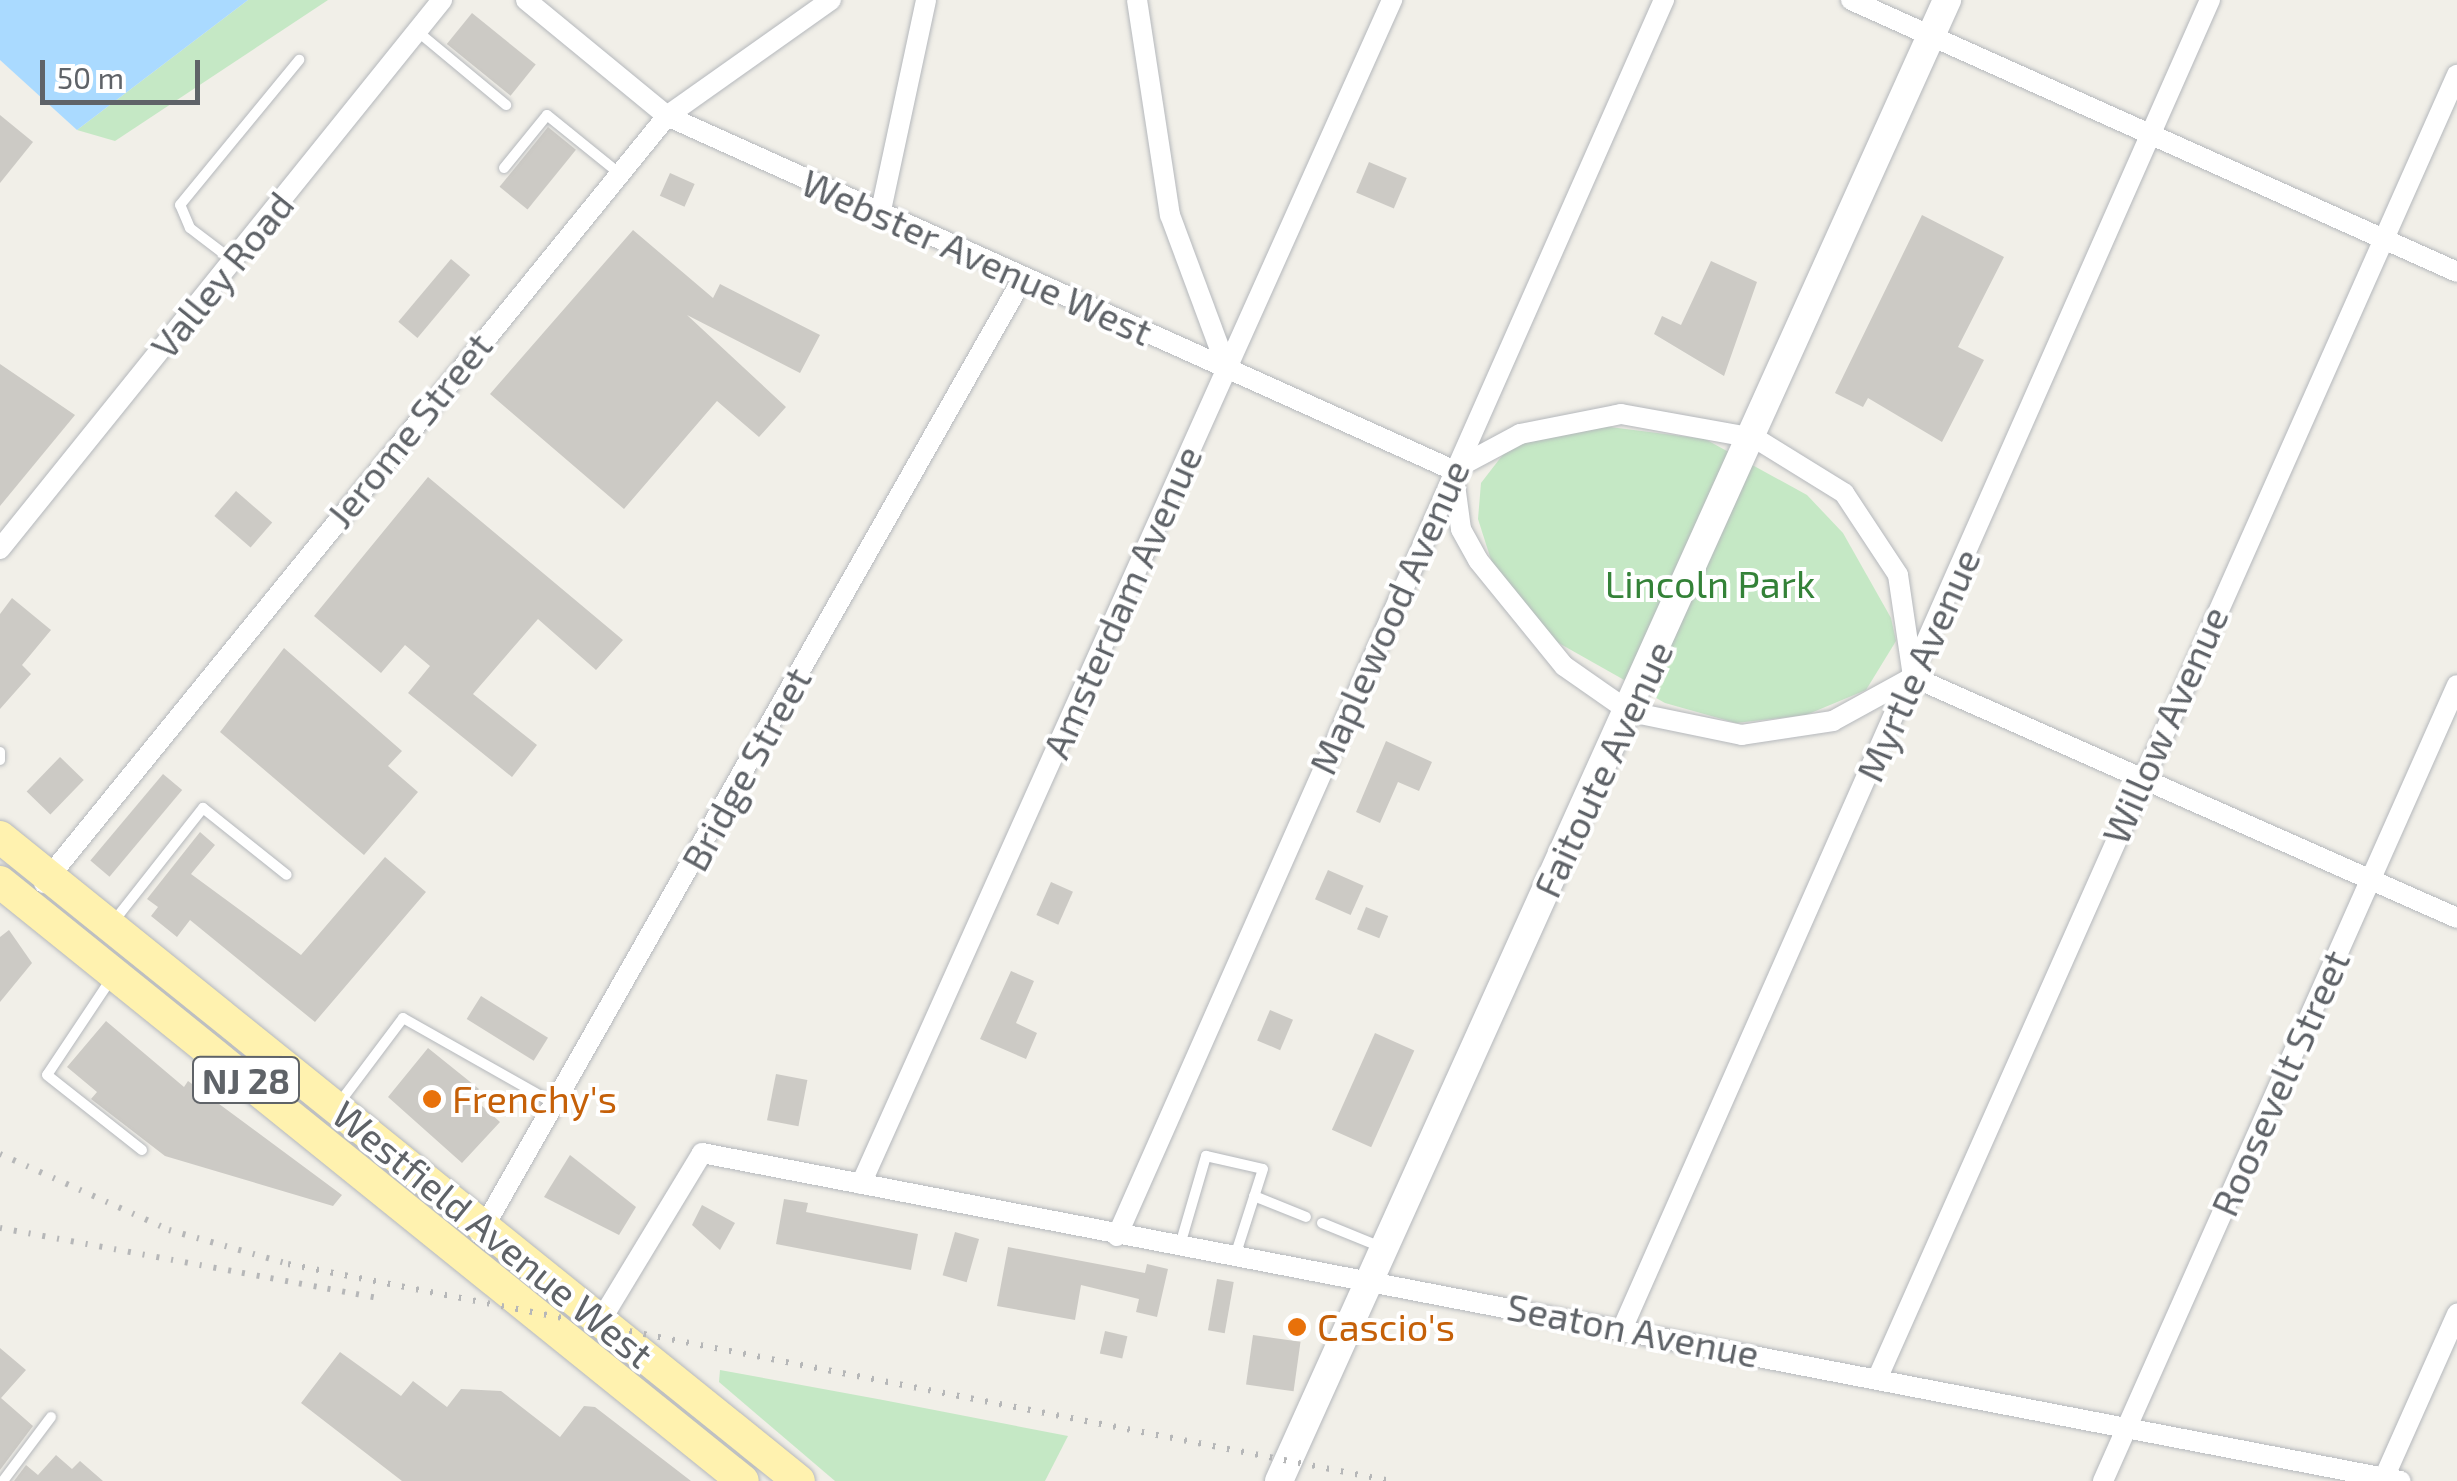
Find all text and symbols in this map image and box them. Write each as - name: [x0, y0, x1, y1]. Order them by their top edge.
- scale bar: [45, 40, 205, 102]
- text: 50 m: [57, 59, 124, 95]
- street label: Webster Avenue West: [794, 159, 1160, 355]
- street label: Valley Road: [141, 182, 303, 368]
- street label: Jerome Street: [317, 323, 501, 537]
- street label: Amsterdam Avenue: [1032, 438, 1212, 766]
- street label: Maplewood Avenue: [1299, 452, 1479, 782]
- street label: Myrtle Avenue: [1846, 541, 1990, 789]
- park label: Lincoln Park: [1605, 561, 1815, 607]
- street label: Willow Avenue: [2092, 599, 2238, 851]
- street label: Faitoute Avenue: [1524, 633, 1682, 905]
- street label: Bridge Street: [671, 659, 821, 879]
- street label: Roosevelt Street: [2201, 943, 2359, 1223]
- road number: NJ 28: [191, 1050, 301, 1110]
- place label: Frenchy's: [452, 1076, 617, 1122]
- marker: Frenchy's: [421, 1088, 443, 1110]
- street label: Westfield Avenue West: [323, 1090, 663, 1378]
- street label: Seaton Avenue: [1503, 1283, 1763, 1377]
- place label: Cascio's: [1317, 1304, 1455, 1350]
- marker: Cascio's: [1286, 1316, 1308, 1338]

